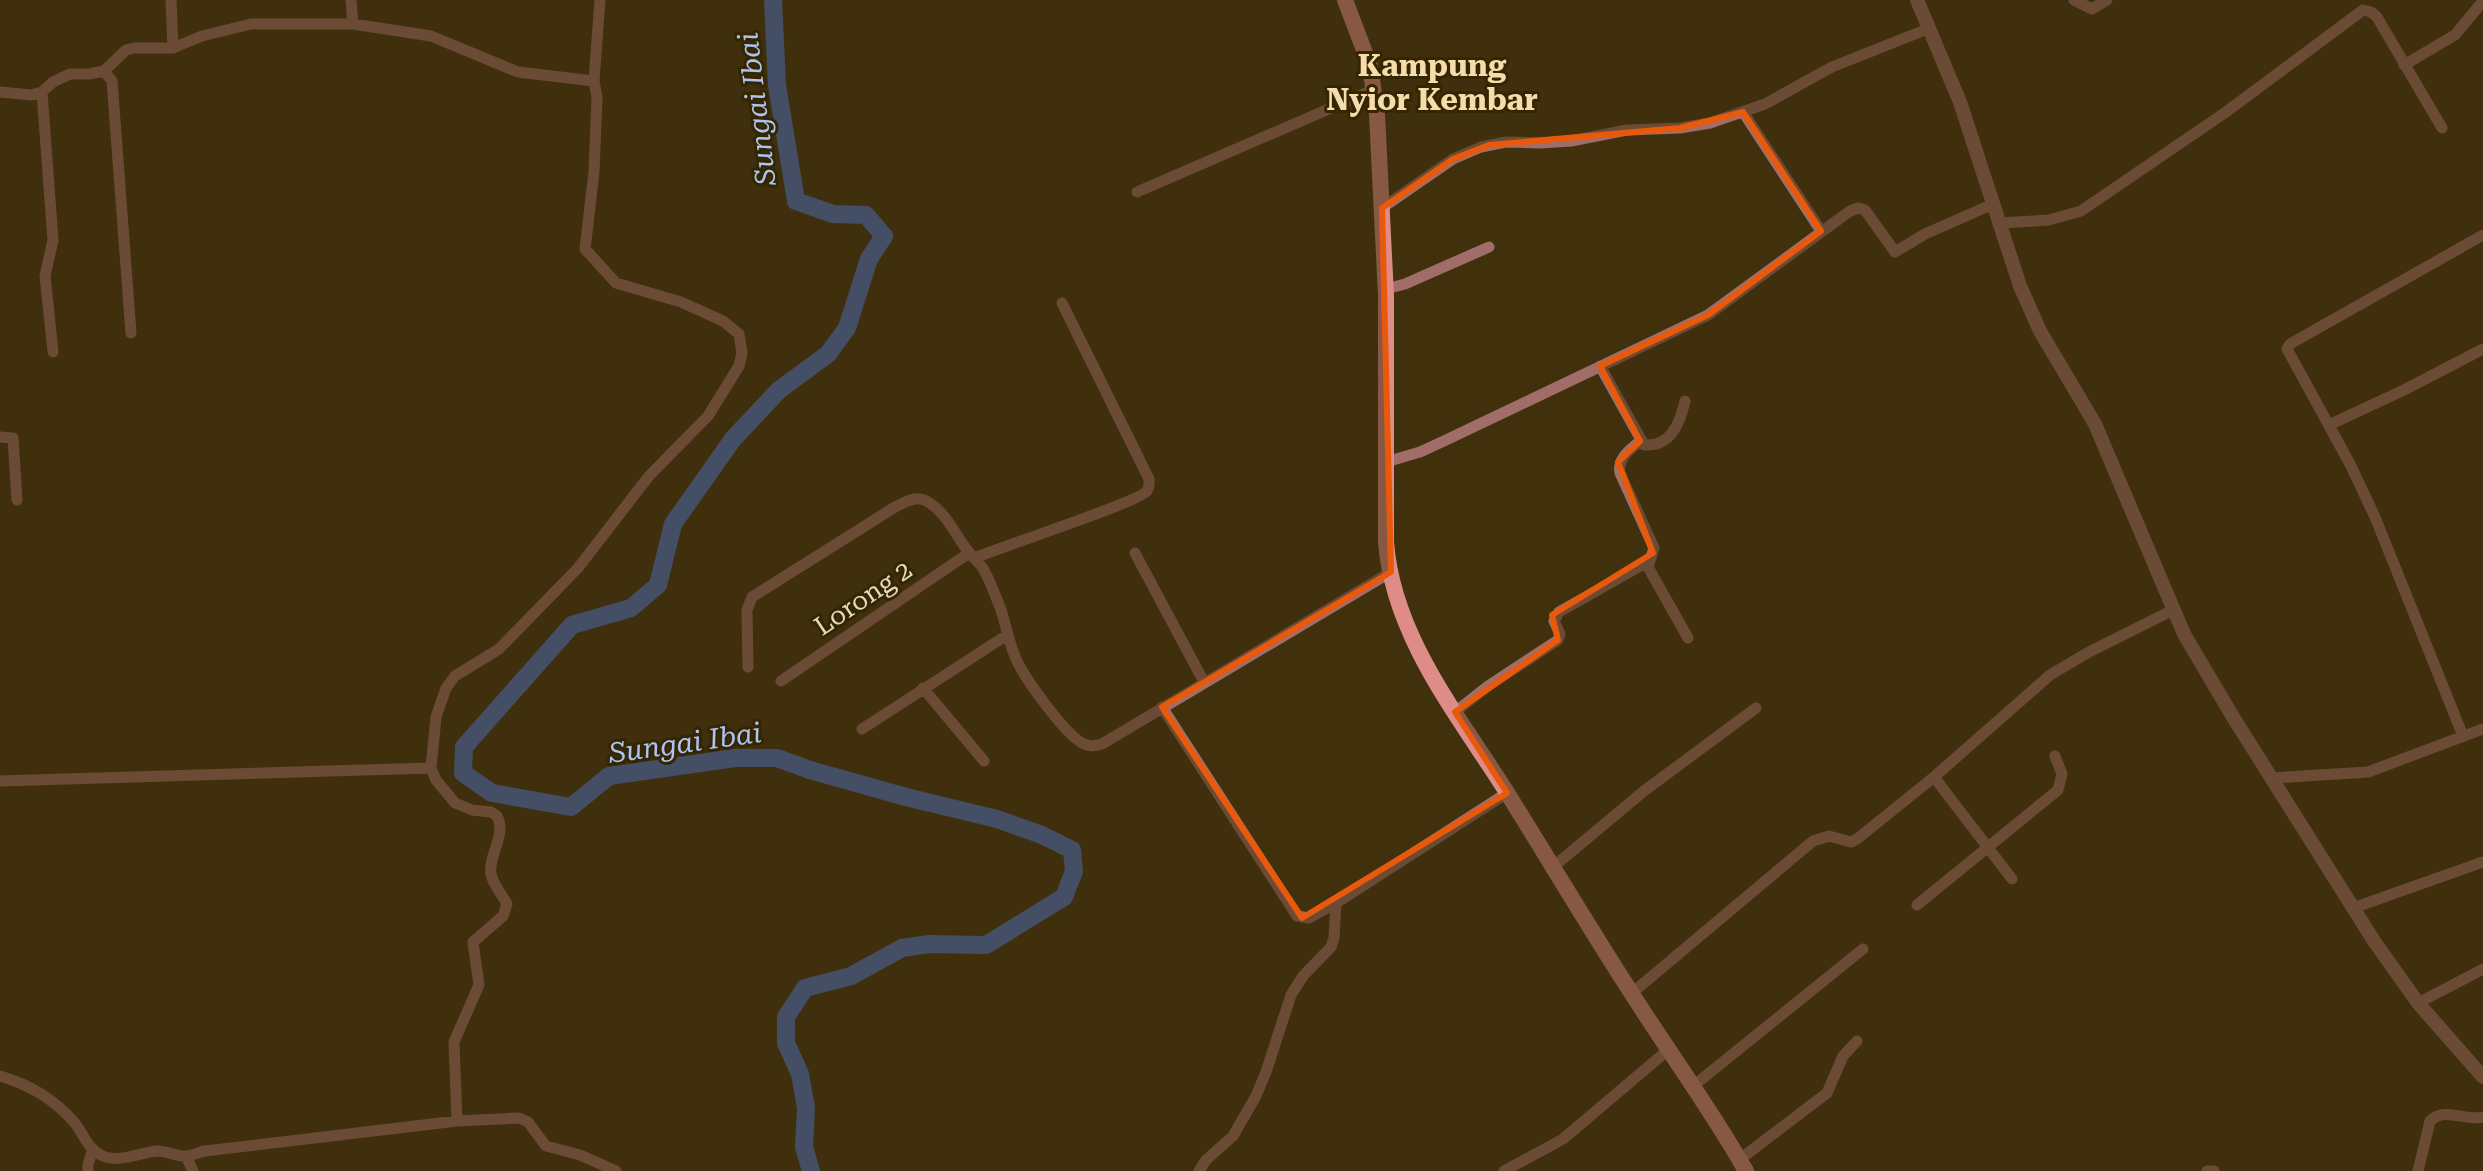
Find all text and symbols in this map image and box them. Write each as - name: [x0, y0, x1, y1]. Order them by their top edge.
- water label: Sungai Ibai: [731, 31, 783, 188]
- district label: Kampung Nyior Kembar: [1326, 48, 1538, 117]
- street label: Lorong 2: [808, 554, 918, 642]
- water label: Sungai Ibai: [606, 716, 763, 770]

